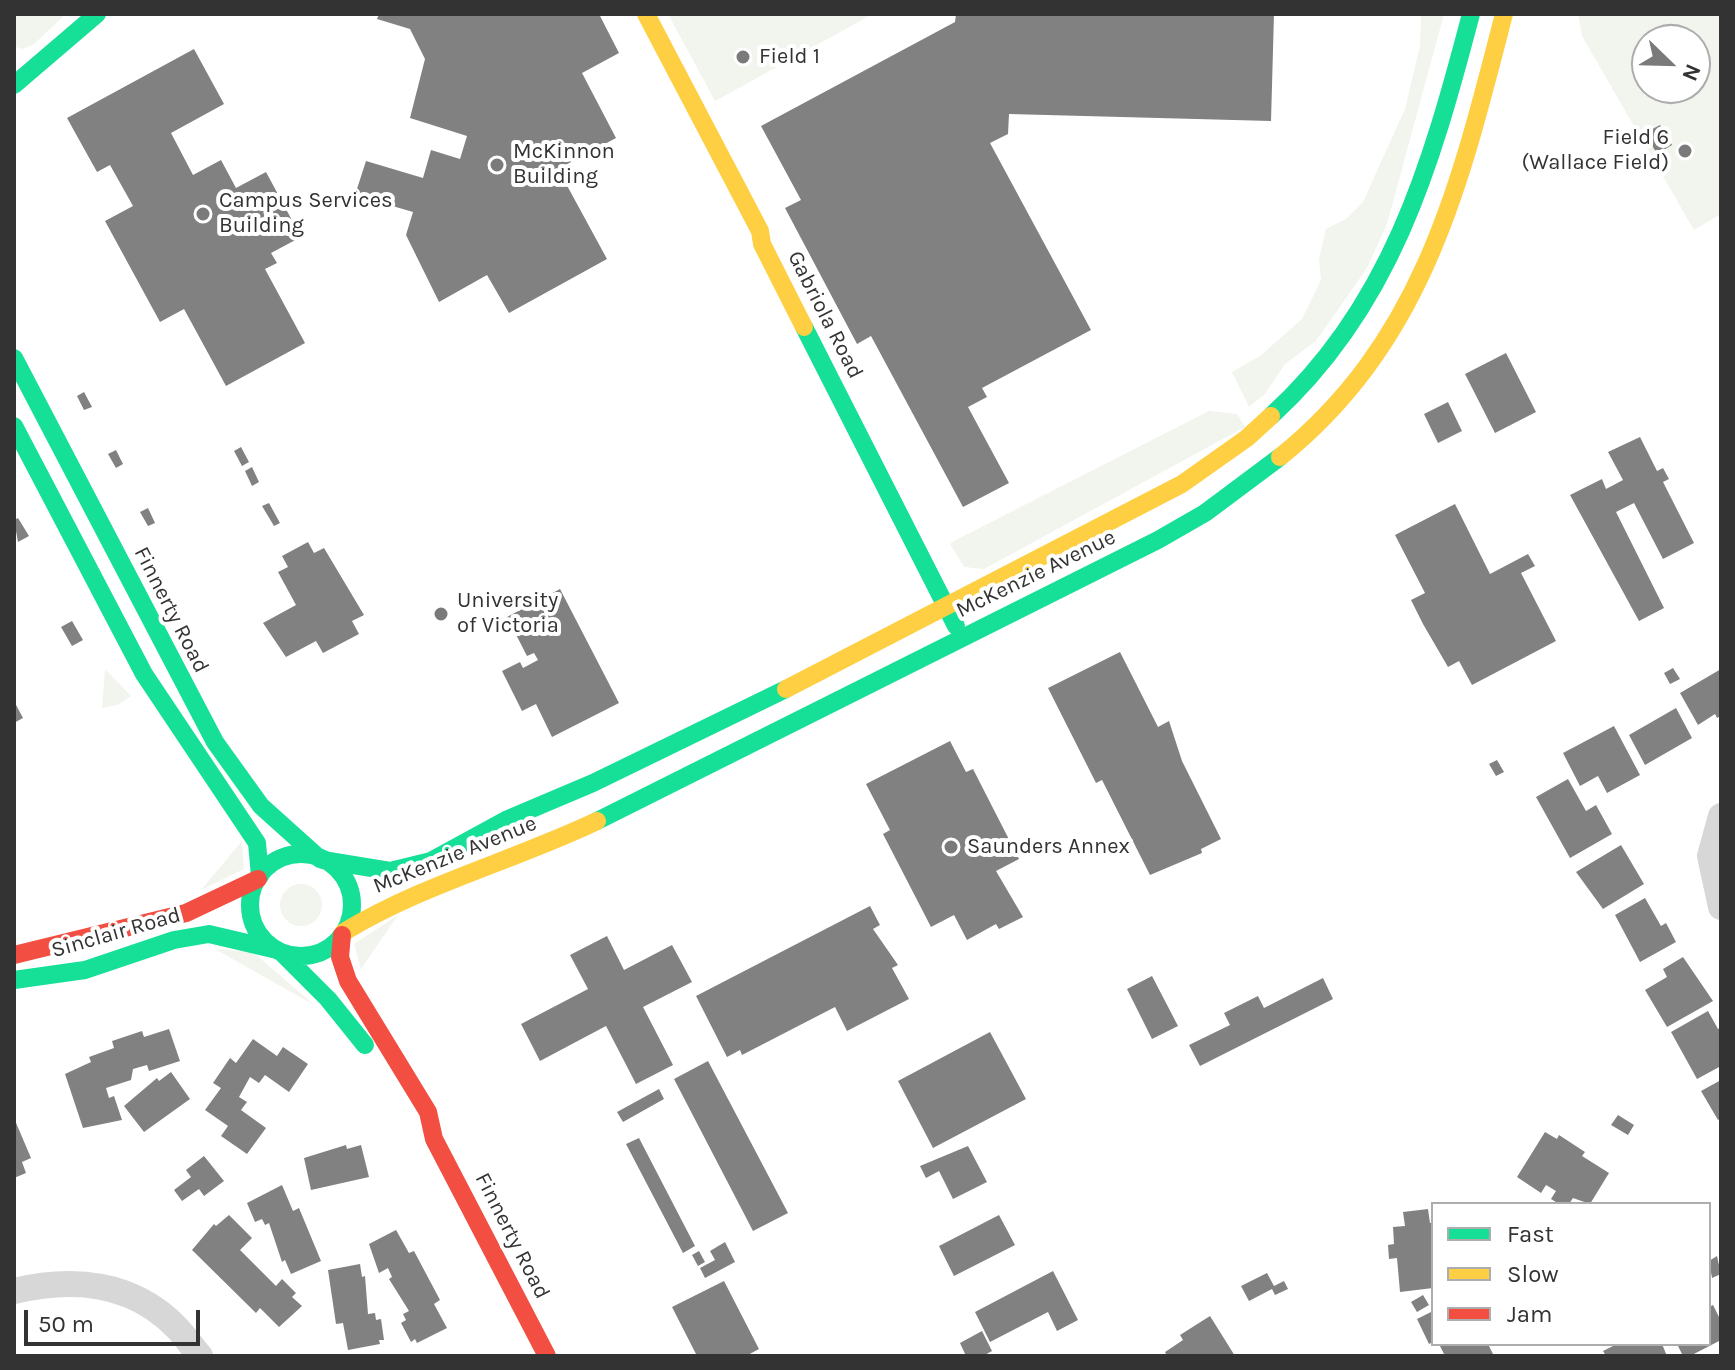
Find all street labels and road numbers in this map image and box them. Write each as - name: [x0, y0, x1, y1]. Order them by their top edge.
- street label: Gabriola Road: [781, 247, 869, 383]
- street label: McKenzie Avenue: [952, 524, 1120, 624]
- street label: Finnerty Road: [128, 542, 214, 678]
- street label: McKenzie Avenue: [369, 810, 541, 900]
- street label: Sinclair Road: [48, 902, 184, 964]
- street label: Finnerty Road: [469, 1168, 555, 1304]

